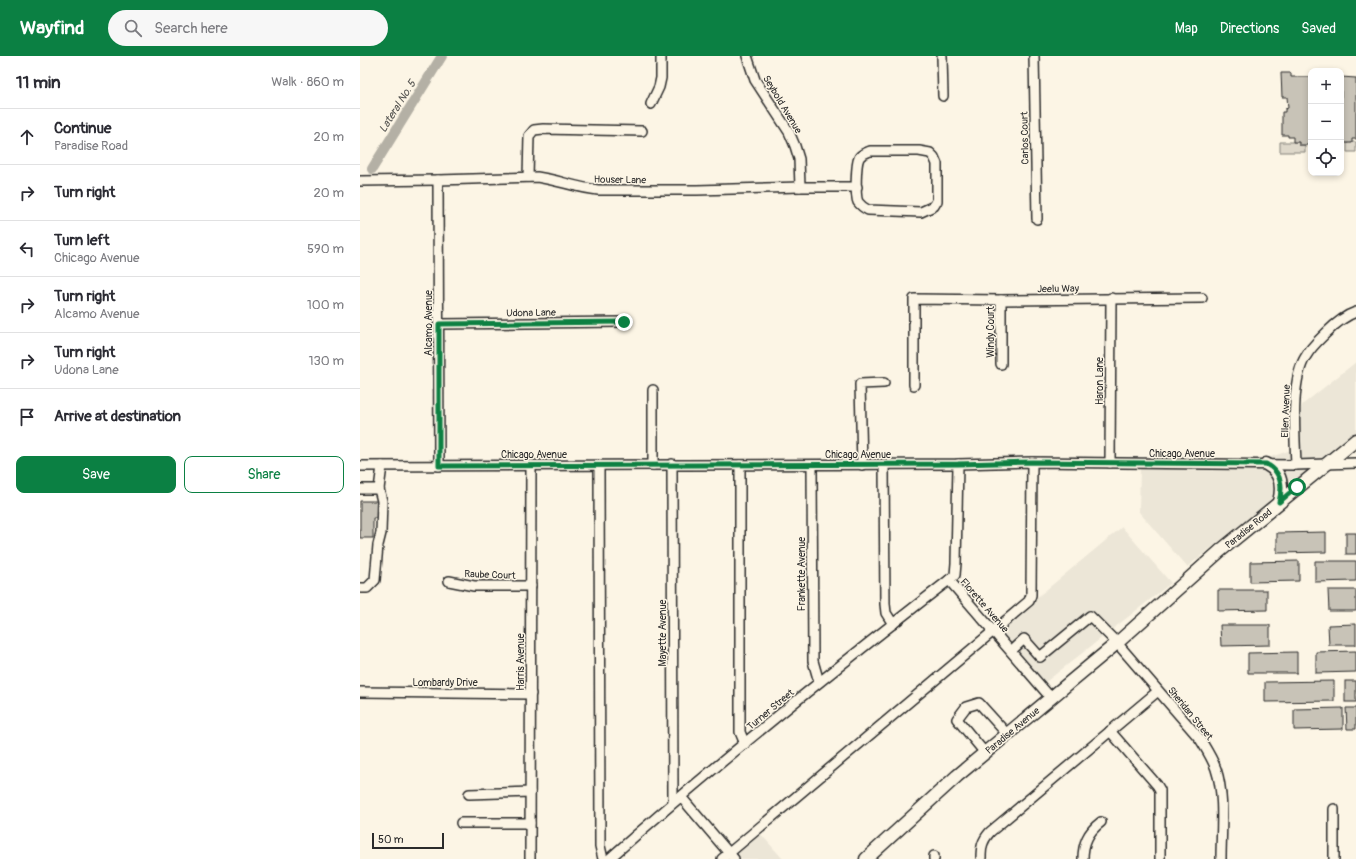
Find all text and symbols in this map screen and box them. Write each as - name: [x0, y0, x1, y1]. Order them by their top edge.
- search box: [108, 10, 388, 46]
- text: Wayfind: [20, 16, 84, 40]
- icon: search: [122, 17, 144, 39]
- text: Search here: [154, 19, 228, 38]
- text: Map: [1175, 20, 1198, 37]
- text: Directions: [1220, 20, 1279, 37]
- text: Saved: [1301, 20, 1336, 37]
- map controls: [1308, 68, 1344, 176]
- button: +: [1308, 68, 1344, 104]
- text: 11 min: [16, 72, 61, 93]
- street label: Seybold Avenue: [760, 73, 804, 136]
- text: Walk · 860 m: [271, 74, 344, 90]
- water label: Lateral No. 5: [376, 76, 420, 135]
- button: −: [1308, 104, 1344, 140]
- street label: Carlos Court: [1019, 110, 1031, 165]
- text: Continue: [54, 119, 112, 138]
- icon: ahead: [16, 126, 38, 148]
- text: 20 m: [313, 129, 344, 145]
- text: Paradise Road: [54, 138, 128, 154]
- button: locate: [1308, 140, 1344, 176]
- street label: Houser Lane: [594, 174, 646, 186]
- icon: right: [16, 182, 38, 204]
- text: Turn right: [54, 183, 115, 202]
- text: 20 m: [313, 185, 344, 201]
- text: Turn left: [54, 231, 110, 250]
- icon: left: [16, 238, 38, 260]
- text: 590 m: [307, 241, 344, 257]
- text: Chicago Avenue: [54, 250, 140, 266]
- street label: Jeelu Way: [1037, 283, 1080, 295]
- text: Turn right: [54, 287, 115, 306]
- street label: Alcamo Avenue: [423, 290, 435, 356]
- icon: right: [16, 294, 38, 316]
- text: 100 m: [307, 297, 344, 313]
- street label: Windy Court: [985, 305, 997, 358]
- text: Alcamo Avenue: [54, 306, 140, 322]
- street label: Udona Lane: [506, 307, 556, 319]
- route end: [615, 313, 633, 331]
- text: Turn right: [54, 343, 115, 362]
- icon: right: [16, 350, 38, 372]
- text: 130 m: [308, 353, 344, 369]
- street label: Haron Lane: [1094, 357, 1106, 405]
- text: Udona Lane: [54, 362, 119, 378]
- street label: Ellen Avenue: [1279, 384, 1293, 438]
- icon: arrive: [16, 406, 38, 428]
- text: Arrive at destination: [54, 407, 181, 426]
- street label: Chicago Avenue: [1149, 448, 1215, 460]
- street label: Chicago Avenue: [501, 449, 567, 461]
- street label: Chicago Avenue: [825, 449, 891, 461]
- button: Save: [16, 456, 176, 493]
- button: Share: [184, 456, 344, 493]
- route start: [1288, 478, 1306, 496]
- street label: Paradise Road: [1223, 506, 1275, 551]
- street label: Frankette Avenue: [796, 537, 808, 611]
- street label: Raube Court: [464, 568, 517, 582]
- street label: Florette Avenue: [957, 576, 1011, 635]
- street label: Mayette Avenue: [657, 600, 669, 666]
- street label: Harris Avenue: [515, 633, 527, 691]
- street label: Lombardy Drive: [412, 677, 478, 689]
- street label: Sheridan Street: [1165, 685, 1216, 743]
- street label: Turner Street: [745, 686, 797, 733]
- street label: Paradise Avenue: [983, 705, 1042, 757]
- scale bar: [372, 831, 444, 850]
- text: 50 m: [378, 833, 404, 846]

